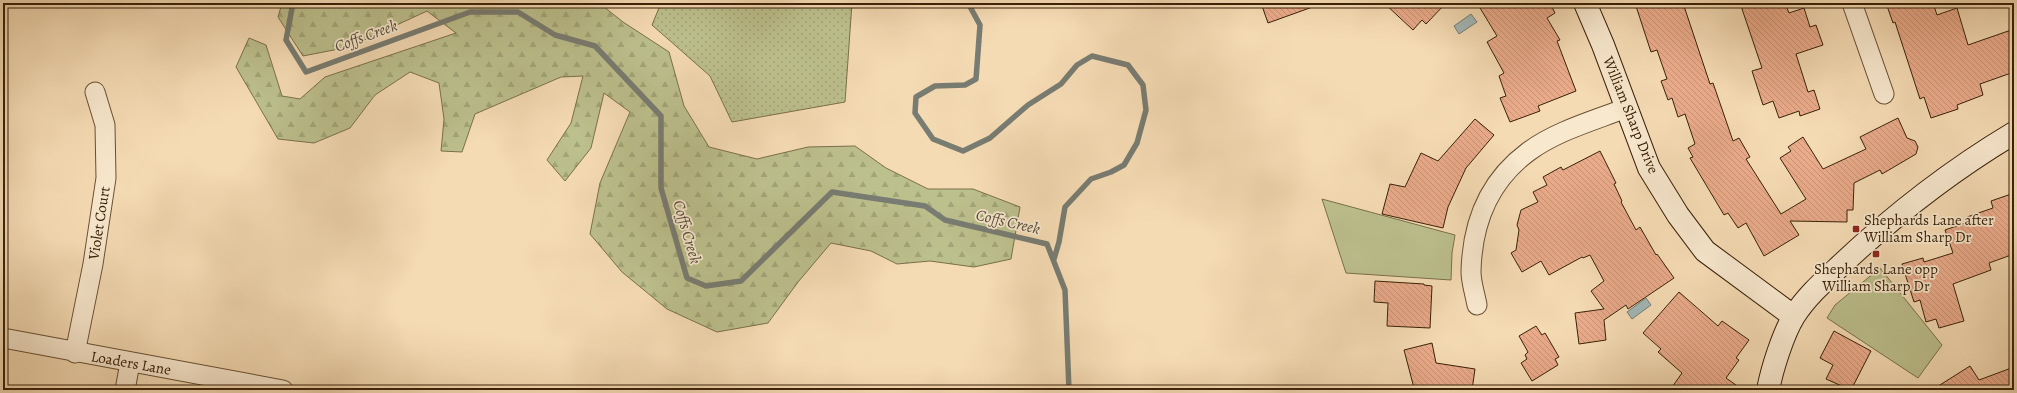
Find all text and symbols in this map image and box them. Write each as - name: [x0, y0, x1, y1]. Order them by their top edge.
- water label: Coffs Creek: [331, 14, 401, 58]
- street label: William Sharp Drive: [1598, 53, 1664, 177]
- street label: Violet Court: [83, 185, 115, 262]
- water label: Coffs Creek: [667, 198, 707, 266]
- water label: Coffs Creek: [974, 204, 1042, 240]
- place label: Shephards Lane after William Sharp Dr: [1863, 210, 1994, 247]
- marker: Shephards Lane after William Sharp Dr: [1851, 224, 1861, 234]
- marker: Shephards Lane opp William Sharp Dr: [1871, 249, 1881, 259]
- place label: Shephards Lane opp William Sharp Dr: [1814, 259, 1938, 296]
- street label: Loaders Lane: [89, 346, 173, 380]

